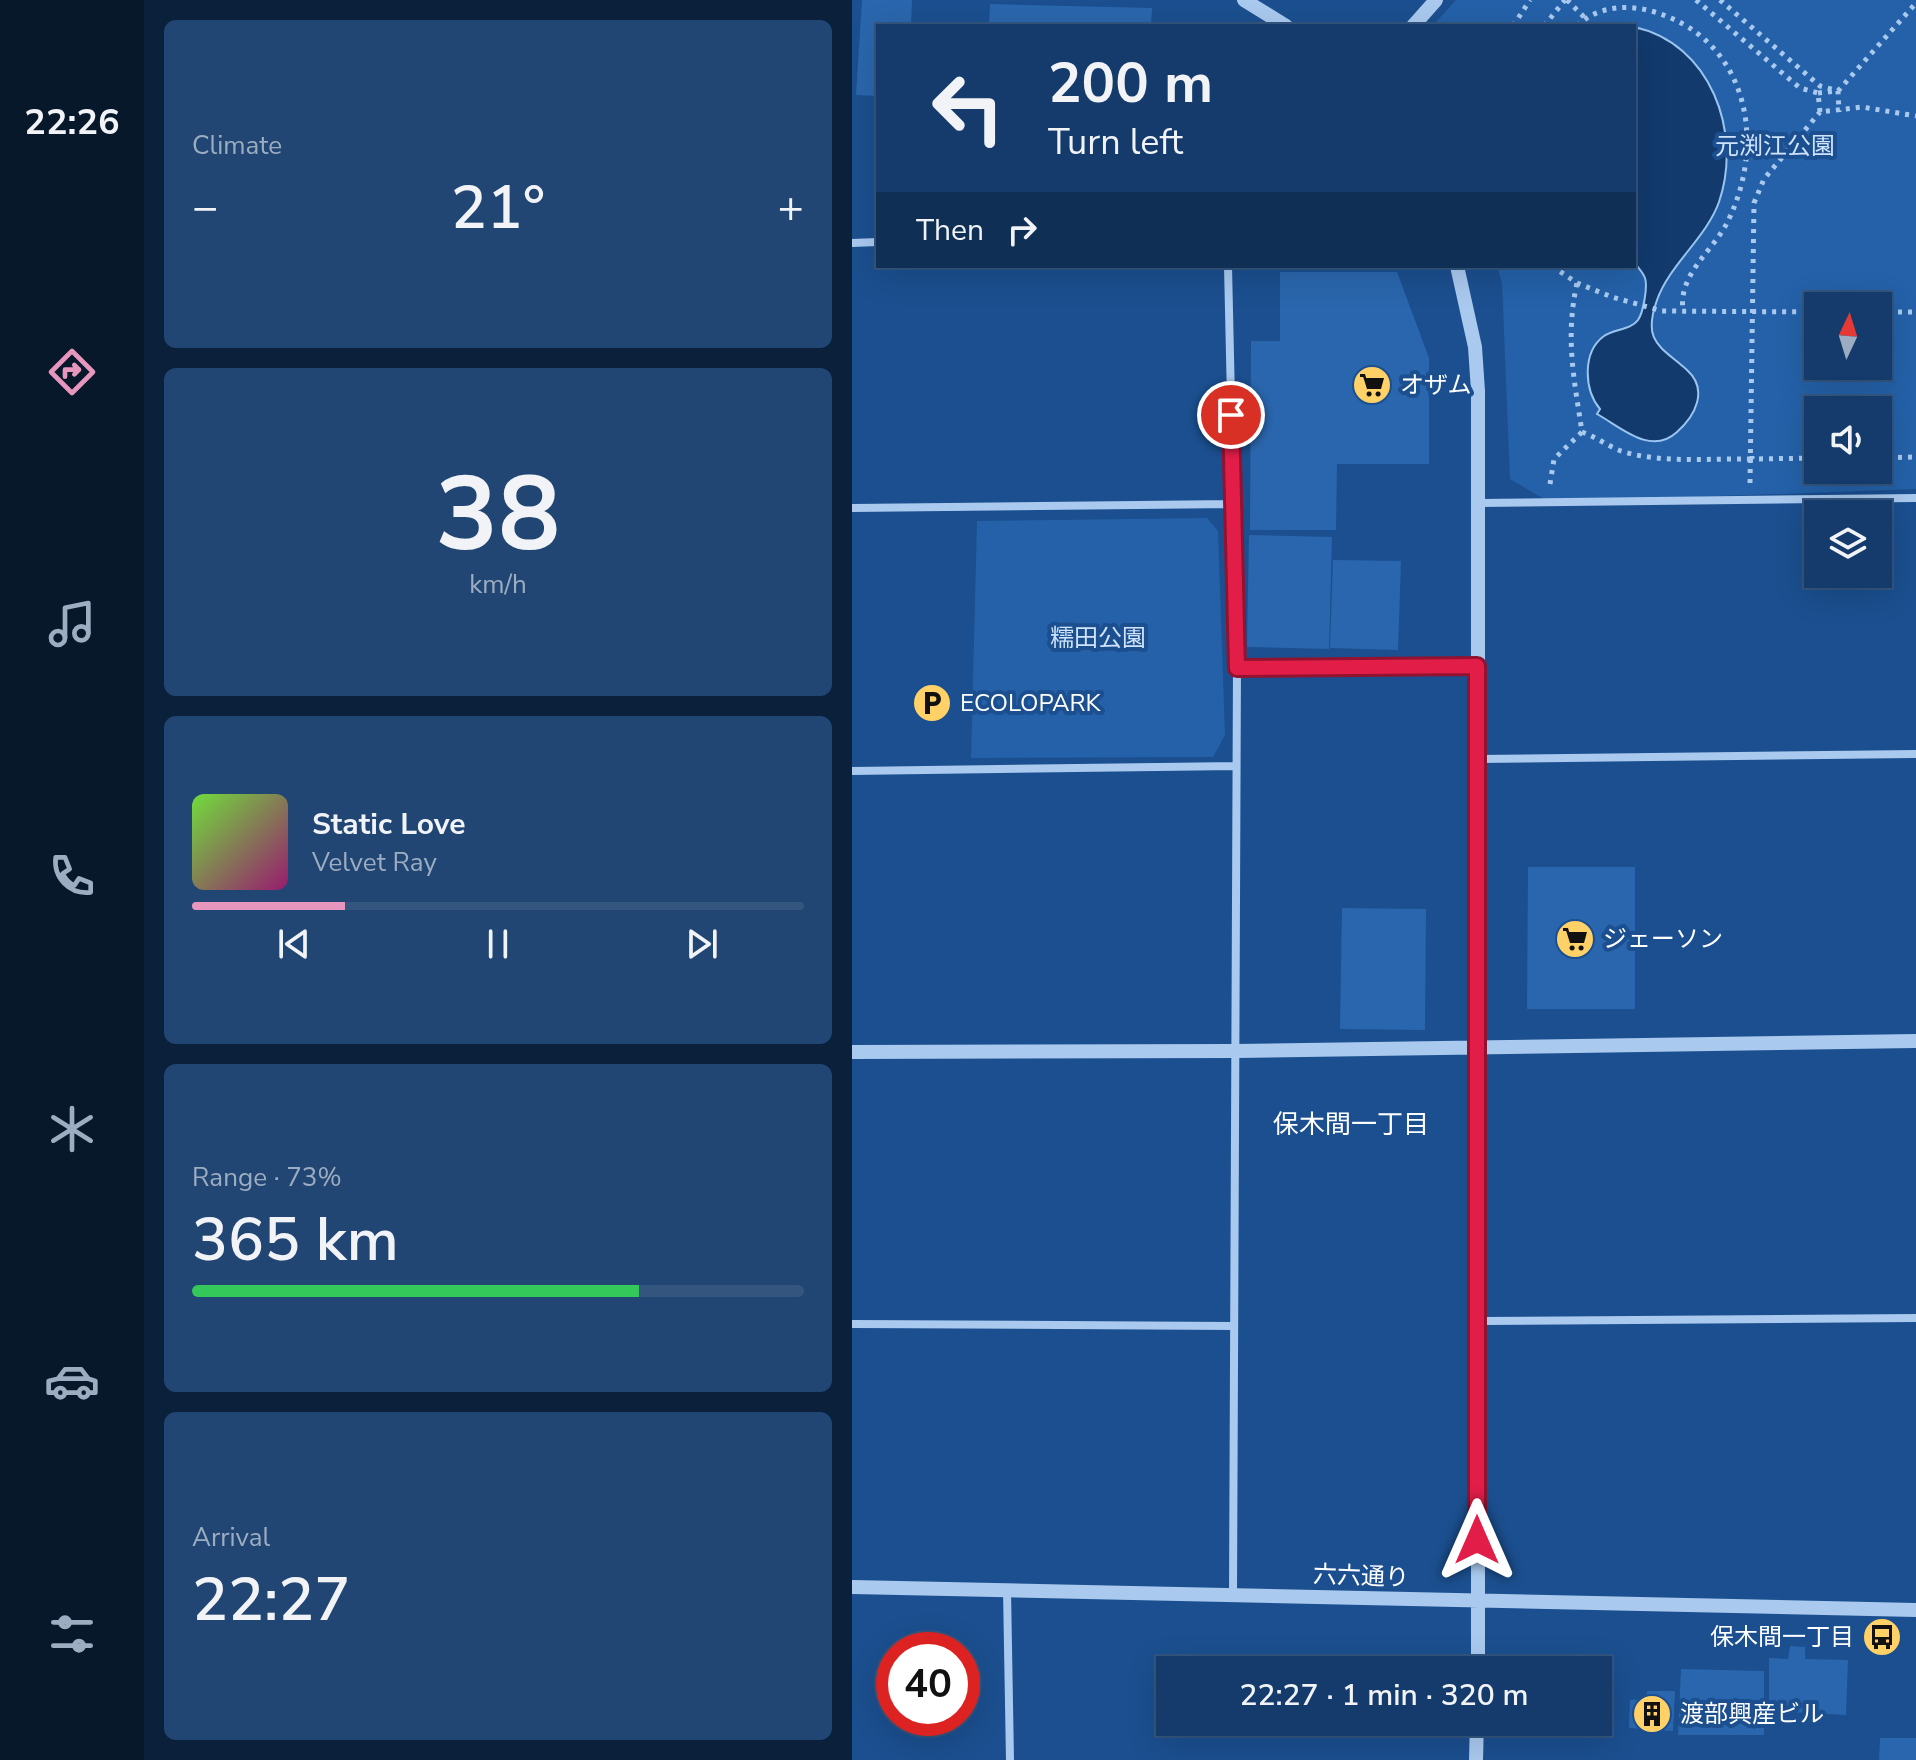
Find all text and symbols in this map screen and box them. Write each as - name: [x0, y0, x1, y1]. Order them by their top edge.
- text: 200 m: [1048, 45, 1213, 122]
- icon: left: [916, 56, 1020, 160]
- text: 22:26: [24, 98, 120, 147]
- text: Turn left: [1048, 118, 1183, 167]
- text: Climate: [192, 128, 282, 163]
- park label: 元渕江公園: [1715, 130, 1835, 162]
- text: 21°: [451, 167, 545, 249]
- text: −: [192, 178, 218, 238]
- text: +: [778, 178, 804, 238]
- icon: right: [1000, 208, 1044, 252]
- text: Then: [916, 210, 984, 251]
- north arrow: [1804, 292, 1892, 380]
- map controls: [1804, 292, 1892, 588]
- icon: directions: [44, 344, 100, 400]
- supermarket icon: オザム: [1351, 364, 1393, 406]
- place label: オザム: [1400, 369, 1472, 401]
- pin: [1197, 381, 1265, 449]
- icon: arrive: [1209, 393, 1253, 437]
- button: sound: [1804, 396, 1892, 484]
- text: 38: [436, 444, 560, 586]
- button: layers: [1804, 500, 1892, 588]
- text: km/h: [469, 567, 527, 602]
- icon: music: [44, 596, 100, 652]
- park label: 糯田公園: [1050, 622, 1146, 654]
- parking icon: ECOLOPARK: [911, 682, 953, 724]
- place label: ECOLOPARK: [960, 687, 1102, 719]
- text: Static Love: [312, 804, 466, 845]
- text: Velvet Ray: [312, 845, 437, 880]
- icon: phone: [44, 848, 100, 904]
- supermarket icon: ジェーソン: [1554, 918, 1596, 960]
- icon: previous: [272, 922, 316, 966]
- icon: pause: [476, 922, 520, 966]
- icon: next: [680, 922, 724, 966]
- place label: ジェーソン: [1603, 923, 1723, 955]
- icon: climate: [44, 1101, 100, 1157]
- district label: 保木間一丁目: [1273, 1107, 1429, 1142]
- text: Range · 73%: [192, 1160, 342, 1195]
- text: 365 km: [192, 1199, 399, 1281]
- icon: car: [44, 1353, 100, 1409]
- position arrow: [1435, 1498, 1519, 1582]
- text: Arrival: [192, 1520, 270, 1555]
- street label: 六六通り: [1312, 1558, 1410, 1594]
- text: 22:27: [192, 1559, 350, 1641]
- icon: filters: [44, 1606, 100, 1662]
- bus stop icon: 保木間一丁目: [1861, 1616, 1903, 1658]
- place label: 保木間一丁目: [1710, 1621, 1854, 1653]
- speed limit sign: 40: [876, 1632, 980, 1736]
- text: 22:27 · 1 min · 320 m: [1239, 1675, 1529, 1716]
- building icon: 渡部興産ビル: [1631, 1693, 1673, 1735]
- place label: 渡部興産ビル: [1680, 1698, 1824, 1730]

